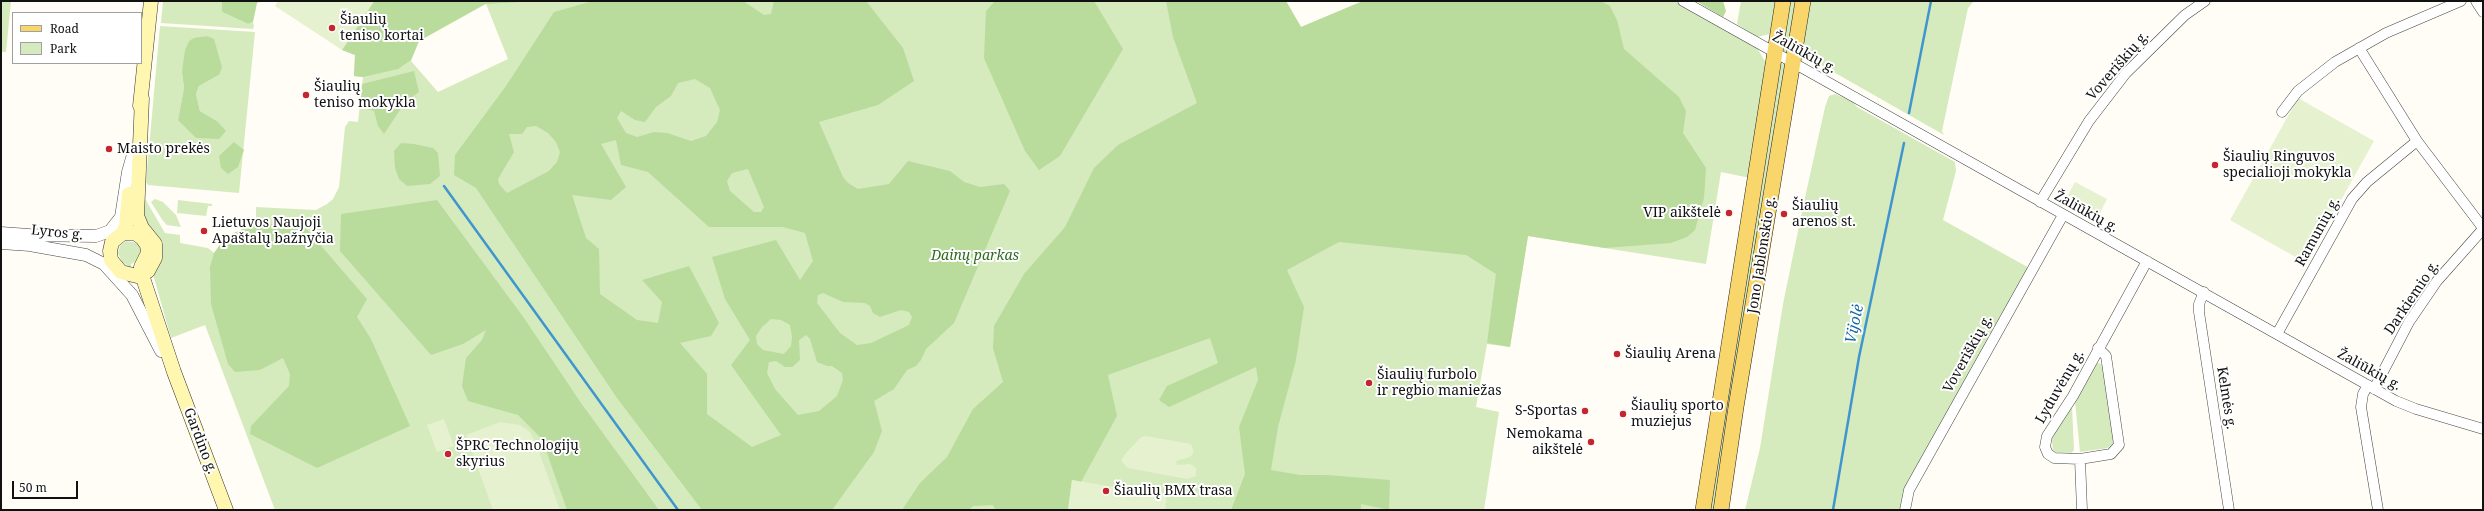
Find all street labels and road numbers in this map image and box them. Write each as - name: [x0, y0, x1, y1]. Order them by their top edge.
- street label: Voveriškių g.: [2083, 28, 2153, 104]
- street label: Žaliūkių g.: [1769, 29, 1839, 77]
- street label: Žaliūkių g.: [2051, 188, 2121, 236]
- street label: Jono Jablonskio g.: [1744, 195, 1780, 315]
- street label: Ramunių g.: [2292, 195, 2344, 269]
- street label: Lyros g.: [30, 222, 84, 244]
- street label: Darkiemio g.: [2381, 258, 2443, 338]
- street label: Voveriškių g.: [1940, 312, 1996, 396]
- street label: Žaliūkių g.: [2334, 346, 2404, 394]
- street label: Lyduvėnų g.: [2032, 347, 2088, 427]
- street label: Kelmės g.: [2213, 366, 2239, 430]
- street label: Gardino g.: [180, 406, 220, 476]

